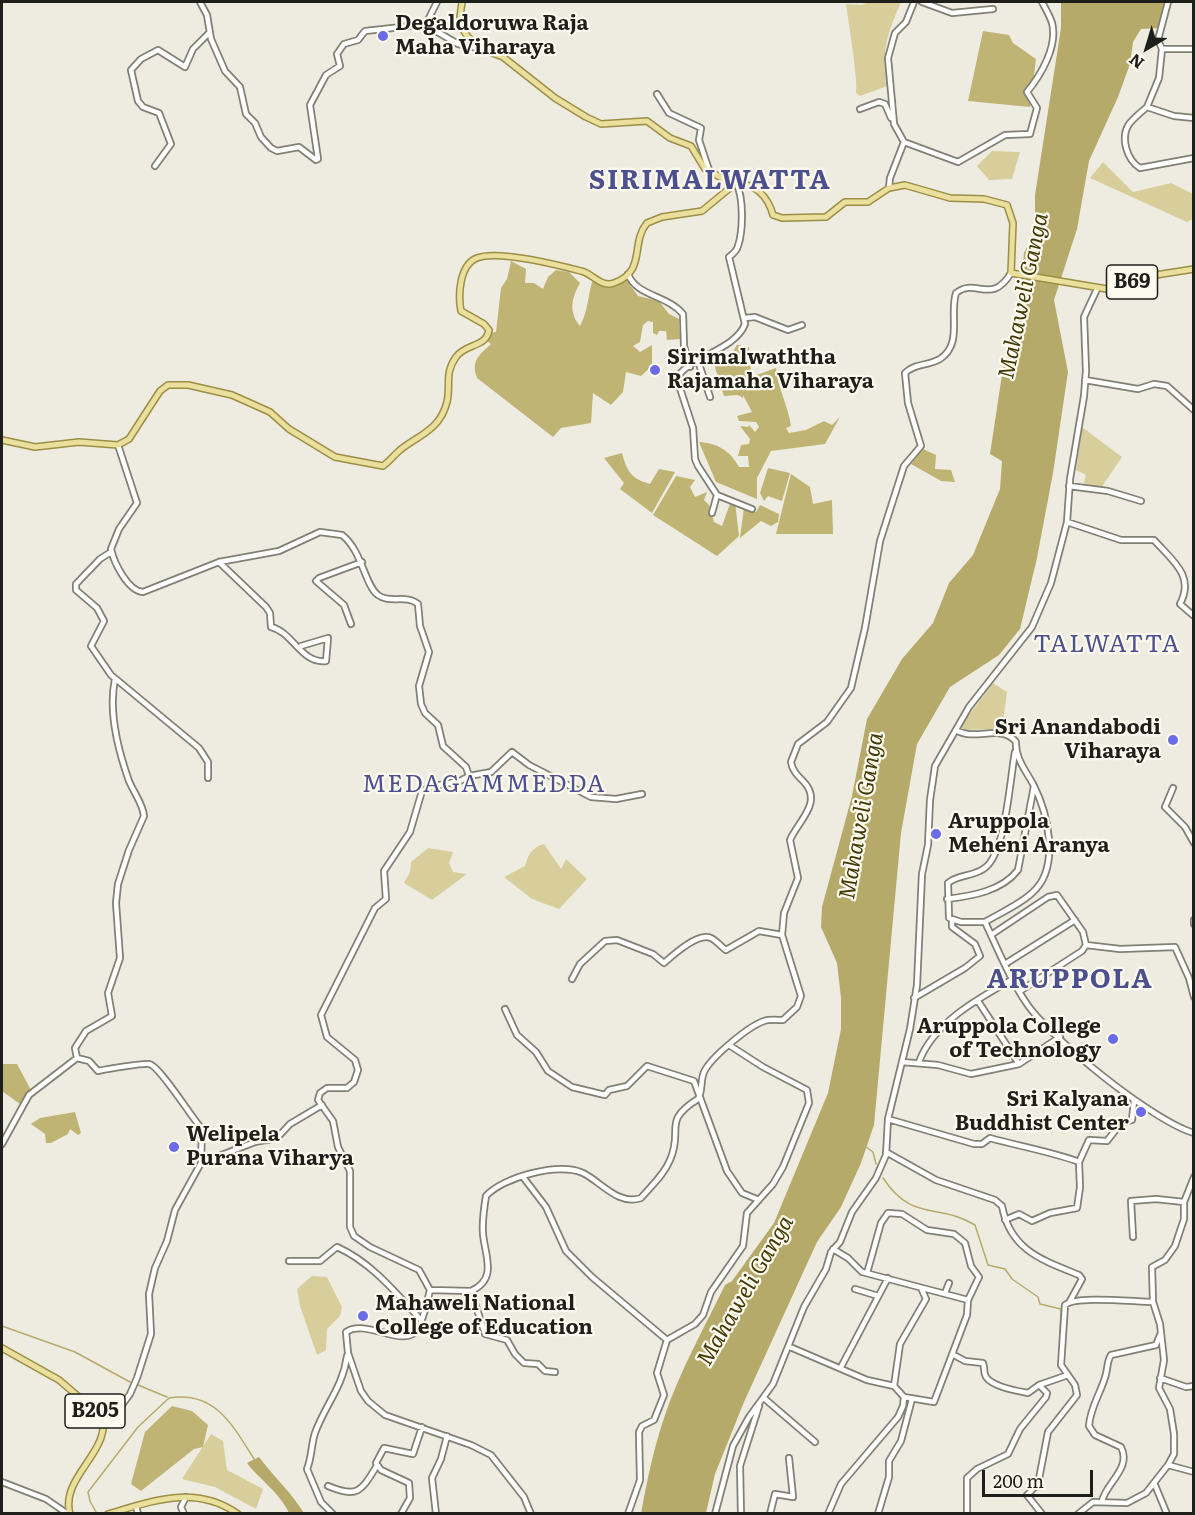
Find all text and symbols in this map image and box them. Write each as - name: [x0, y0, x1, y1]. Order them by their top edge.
- place label: Degaldoruwa Raja Maha Viharaya: [395, 11, 589, 61]
- north arrow: [1117, 18, 1177, 78]
- marker: Degaldoruwa Raja Maha Viharaya: [376, 29, 390, 43]
- text: N: [1123, 49, 1149, 76]
- district label: SIRIMALWATTA: [589, 165, 831, 197]
- water label: Mahaweli Ganga: [994, 211, 1054, 381]
- road number: B69: [1106, 265, 1158, 299]
- place label: Sirimalwaththa Rajamaha Viharaya: [667, 345, 874, 395]
- marker: Sirimalwaththa Rajamaha Viharaya: [648, 363, 662, 377]
- district label: TALWATTA: [1033, 631, 1181, 659]
- place label: Sri Anandabodi Viharaya: [995, 715, 1161, 765]
- water label: Mahaweli Ganga: [834, 731, 890, 901]
- marker: Sri Anandabodi Viharaya: [1166, 733, 1180, 747]
- district label: MEDAGAMMEDDA: [362, 771, 606, 799]
- place label: Aruppola Meheni Aranya: [948, 809, 1110, 859]
- marker: Aruppola Meheni Aranya: [929, 827, 943, 841]
- district label: ARUPPOLA: [987, 964, 1153, 996]
- place label: Aruppola College of Technology: [917, 1014, 1101, 1064]
- marker: Aruppola College of Technology: [1106, 1032, 1120, 1046]
- place label: Sri Kalyana Buddhist Center: [955, 1087, 1129, 1137]
- marker: Sri Kalyana Buddhist Center: [1134, 1105, 1148, 1119]
- place label: Welipela Purana Viharya: [186, 1122, 354, 1172]
- marker: Welipela Purana Viharya: [167, 1140, 181, 1154]
- water label: Mahaweli Ganga: [692, 1211, 800, 1371]
- place label: Mahaweli National College of Education: [375, 1291, 593, 1341]
- marker: Mahaweli National College of Education: [356, 1309, 370, 1323]
- road number: B205: [65, 1394, 125, 1428]
- scale bar: [985, 1458, 1096, 1496]
- text: 200 m: [993, 1467, 1044, 1494]

